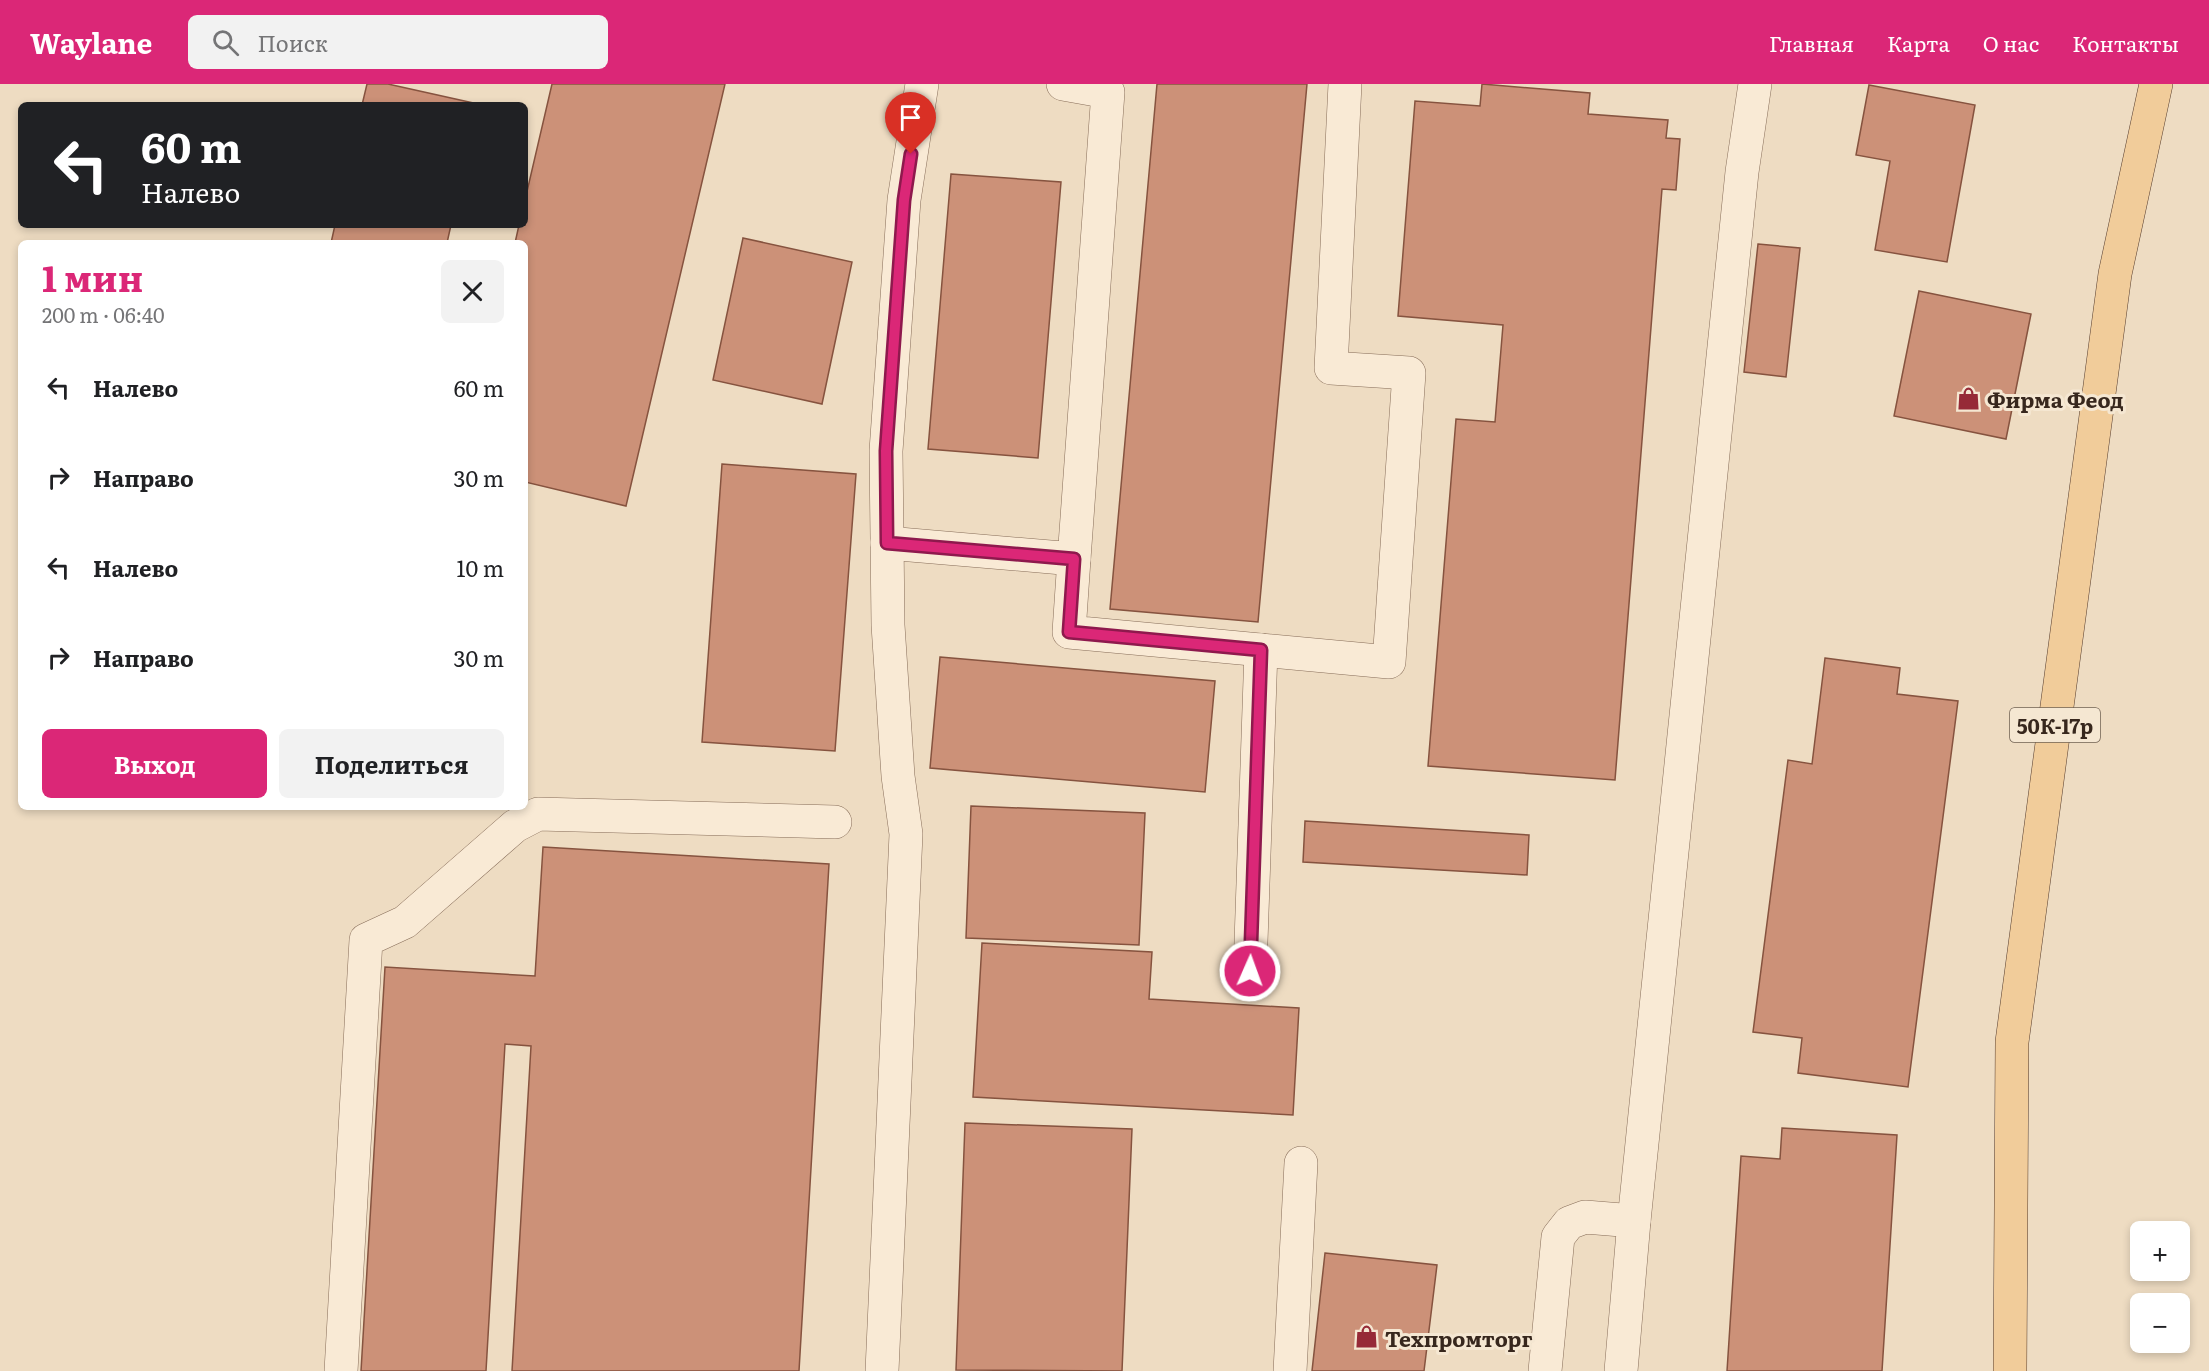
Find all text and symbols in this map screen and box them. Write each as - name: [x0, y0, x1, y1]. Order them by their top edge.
- search box: [188, 15, 608, 69]
- text: Waylane: [30, 21, 152, 63]
- icon: search: [209, 26, 242, 59]
- text: Поиск: [257, 26, 328, 59]
- text: Главная: [1769, 27, 1854, 58]
- text: Карта: [1887, 27, 1950, 58]
- text: О нас: [1983, 27, 2039, 58]
- text: Контакты: [2072, 27, 2179, 58]
- pin: [885, 92, 936, 154]
- icon: arrive: [894, 101, 927, 134]
- text: 60 m: [141, 114, 242, 176]
- icon: left: [42, 126, 120, 204]
- text: Налево: [141, 171, 240, 211]
- text: 1 мин: [42, 250, 143, 303]
- button: close: [441, 260, 504, 323]
- text: 200 m · 06:40: [42, 299, 164, 329]
- icon: left: [42, 371, 75, 404]
- text: Налево: [93, 371, 178, 404]
- text: 60 m: [454, 371, 504, 404]
- place label: Фирма Феод: [1987, 383, 2124, 414]
- shop icon: Фирма Феод: [1956, 385, 1982, 411]
- icon: right: [42, 461, 75, 494]
- text: Направо: [93, 461, 194, 494]
- text: 30 m: [454, 461, 504, 494]
- icon: left: [42, 551, 75, 584]
- text: Налево: [93, 551, 178, 584]
- text: 10 m: [457, 551, 504, 584]
- icon: right: [42, 641, 75, 674]
- text: Направо: [93, 641, 194, 674]
- text: 30 m: [454, 641, 504, 674]
- road number: 50К-17р: [2010, 708, 2100, 742]
- button: Выход: [42, 729, 267, 798]
- button: Поделиться: [279, 729, 504, 798]
- position arrow: [1218, 939, 1282, 1003]
- map controls: [2130, 1221, 2190, 1353]
- button: +: [2130, 1221, 2190, 1281]
- button: −: [2130, 1293, 2190, 1353]
- place label: Техпромторг: [1385, 1322, 1532, 1353]
- shop icon: Техпромторг: [1354, 1324, 1380, 1350]

